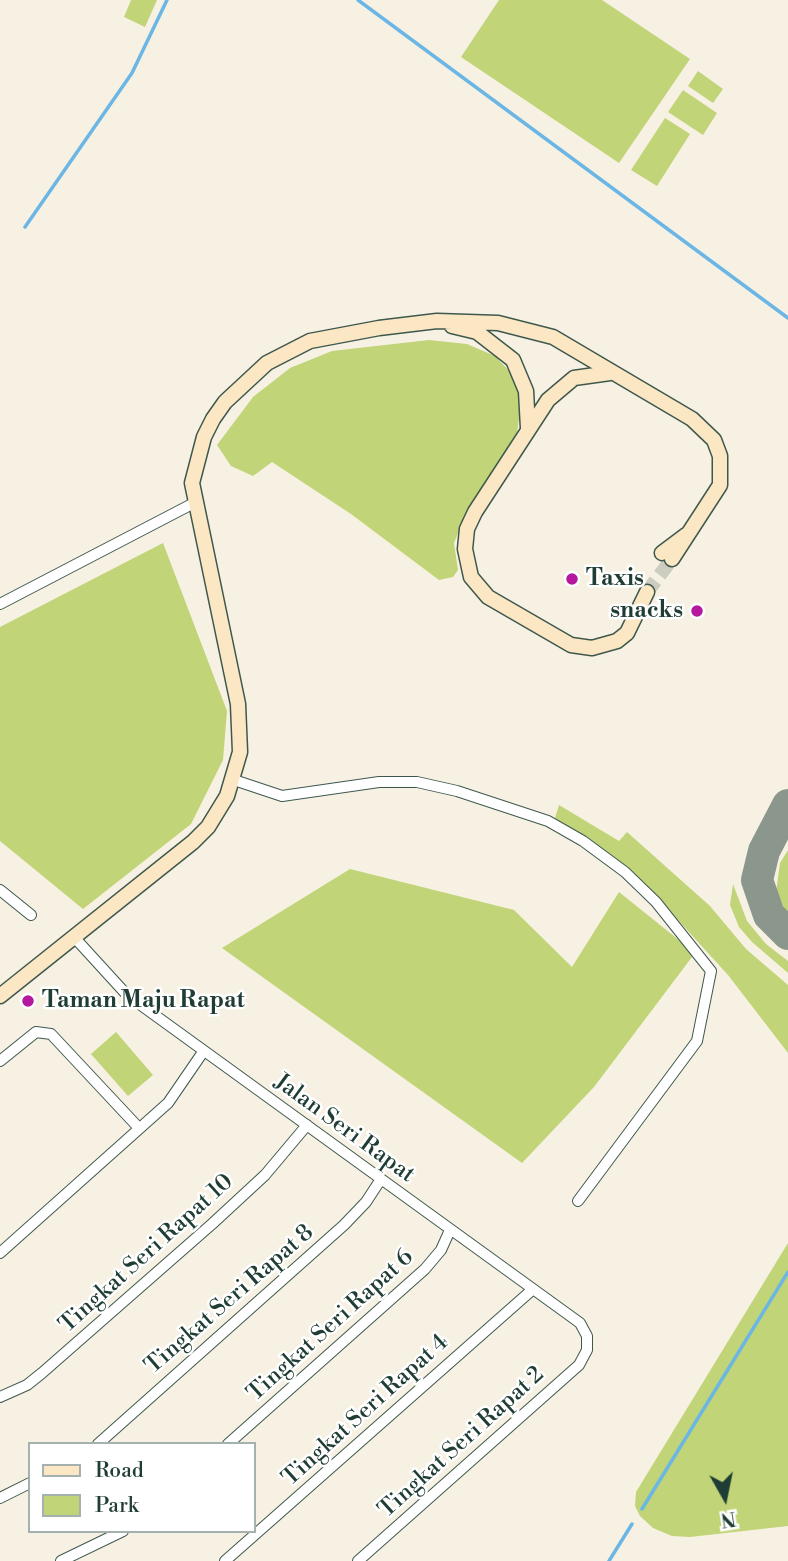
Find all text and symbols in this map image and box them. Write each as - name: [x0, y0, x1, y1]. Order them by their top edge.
- place label: Taxis: [586, 565, 644, 593]
- marker: Taxis: [564, 571, 580, 587]
- place label: snacks: [610, 597, 683, 625]
- marker: snacks: [689, 603, 705, 619]
- place label: Taman Maju Rapat: [42, 987, 245, 1015]
- marker: Taman Maju Rapat: [20, 993, 36, 1009]
- street label: Jalan Seri Rapat: [268, 1069, 420, 1189]
- street label: Tingkat Seri Rapat 10: [54, 1169, 240, 1339]
- street label: Tingkat Seri Rapat 8: [140, 1219, 320, 1381]
- street label: Tingkat Seri Rapat 6: [242, 1244, 420, 1408]
- street label: Tingkat Seri Rapat 4: [277, 1329, 455, 1493]
- street label: Tingkat Seri Rapat 2: [374, 1361, 550, 1525]
- legend: [28, 1442, 256, 1533]
- text: Road: [95, 1458, 144, 1484]
- north arrow: [690, 1463, 760, 1533]
- text: Park: [95, 1493, 139, 1519]
- text: N: [719, 1506, 738, 1532]

